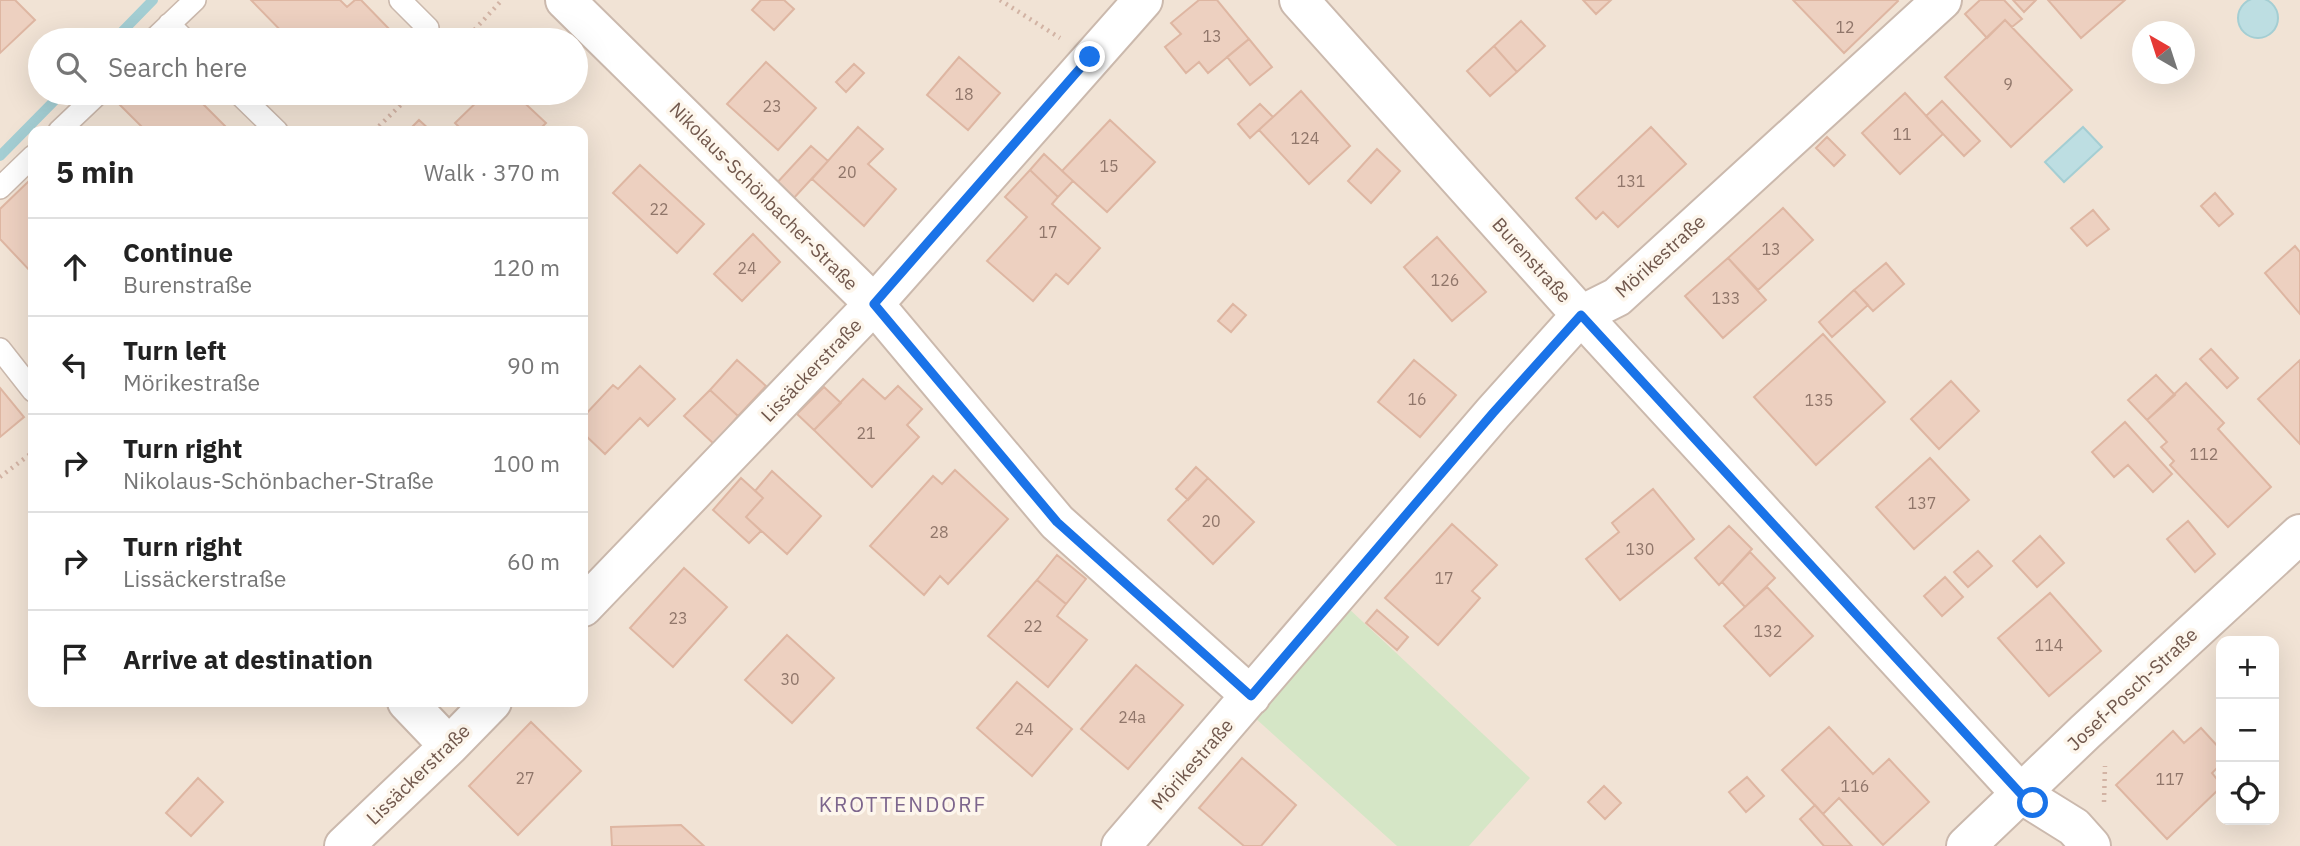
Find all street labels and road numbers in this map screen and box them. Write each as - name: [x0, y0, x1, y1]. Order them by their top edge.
- street label: Nikolaus-Schönbacher-Straße: [665, 97, 863, 295]
- street label: Mörikestraße: [1610, 209, 1710, 303]
- street label: Burenstraße: [1487, 212, 1577, 308]
- street label: Lissäckerstraße: [756, 313, 866, 427]
- street label: Josef-Posch-Straße: [2062, 622, 2202, 756]
- street label: Mörikestraße: [1146, 713, 1238, 815]
- street label: Lissäckerstraße: [361, 719, 475, 829]

